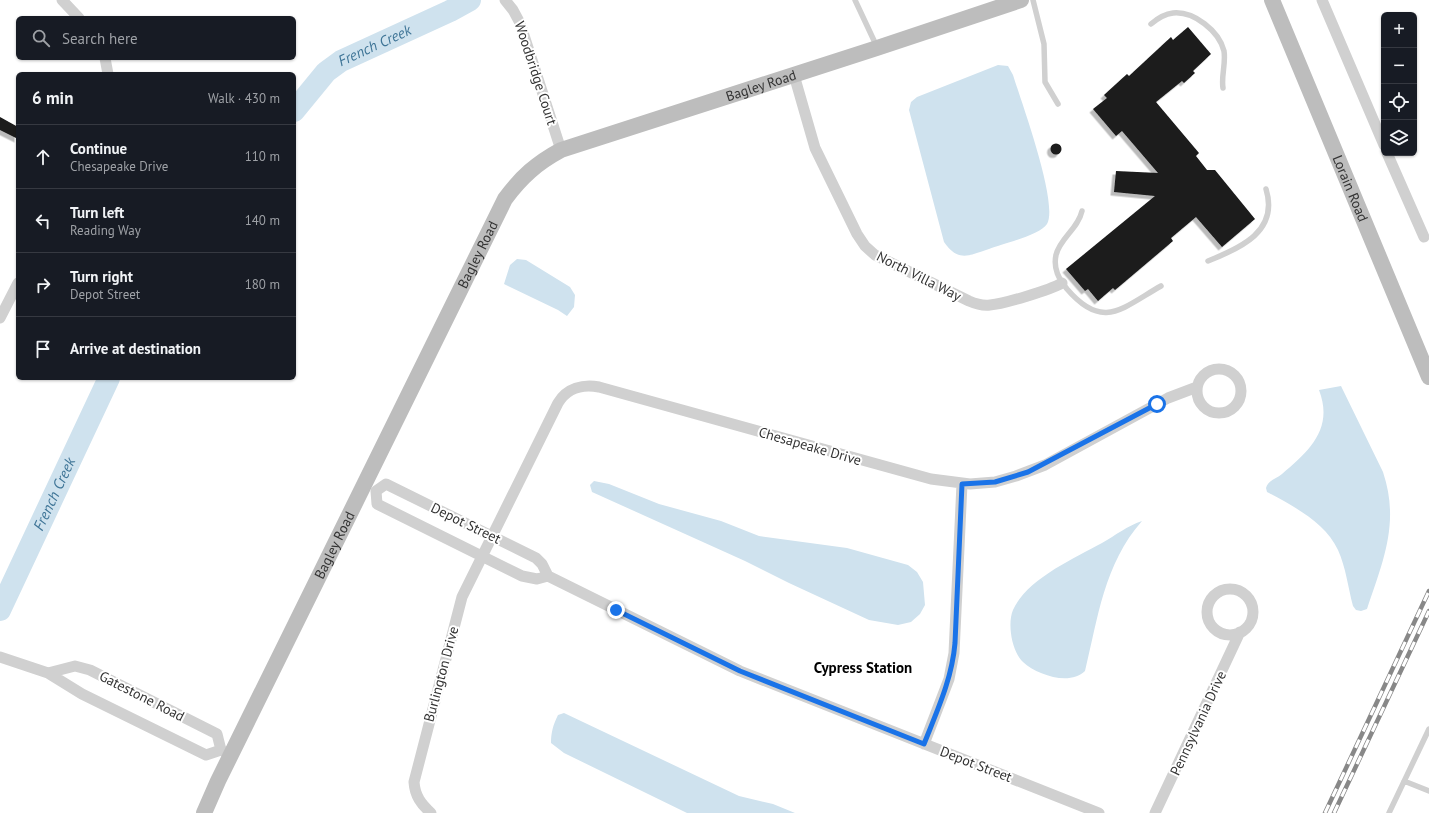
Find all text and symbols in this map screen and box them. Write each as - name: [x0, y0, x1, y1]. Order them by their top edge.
- map controls: [1381, 12, 1417, 156]
- button: +: [1381, 12, 1417, 48]
- search box: [16, 16, 296, 60]
- street label: Woodbridge Court: [511, 19, 561, 127]
- water label: French Creek: [335, 20, 415, 70]
- icon: search: [30, 27, 52, 49]
- text: Search here: [62, 29, 138, 48]
- button: −: [1381, 48, 1417, 84]
- street label: Bagley Road: [723, 66, 798, 105]
- button: locate: [1381, 84, 1417, 120]
- text: 6 min: [32, 87, 73, 109]
- text: Walk · 430 m: [208, 90, 280, 107]
- button: layers: [1381, 120, 1417, 156]
- text: Continue: [70, 139, 127, 158]
- icon: ahead: [32, 146, 54, 168]
- text: 110 m: [245, 148, 280, 165]
- street label: Lorain Road: [1329, 152, 1372, 224]
- text: Chesapeake Drive: [70, 158, 168, 175]
- text: Turn left: [70, 203, 124, 222]
- icon: left: [32, 210, 54, 232]
- text: 140 m: [245, 212, 280, 229]
- street label: Bagley Road: [453, 218, 502, 291]
- text: Reading Way: [70, 222, 141, 239]
- street label: North Villa Way: [874, 247, 965, 305]
- text: Turn right: [70, 267, 133, 286]
- icon: right: [32, 274, 54, 296]
- text: 180 m: [245, 276, 280, 293]
- text: Depot Street: [70, 286, 140, 303]
- icon: arrive: [32, 338, 54, 360]
- text: Arrive at destination: [70, 339, 201, 358]
- route start: [1148, 395, 1166, 413]
- street label: Chesapeake Drive: [757, 423, 863, 469]
- water label: French Creek: [29, 453, 80, 534]
- street label: Depot Street: [428, 498, 504, 548]
- street label: Bagley Road: [310, 508, 359, 582]
- route end: [607, 601, 625, 619]
- street label: Burlington Drive: [420, 624, 462, 724]
- district label: Cypress Station: [814, 658, 912, 677]
- street label: Gatestone Road: [96, 667, 188, 725]
- street label: Pennsylvania Drive: [1166, 668, 1230, 778]
- street label: Depot Street: [937, 742, 1015, 786]

